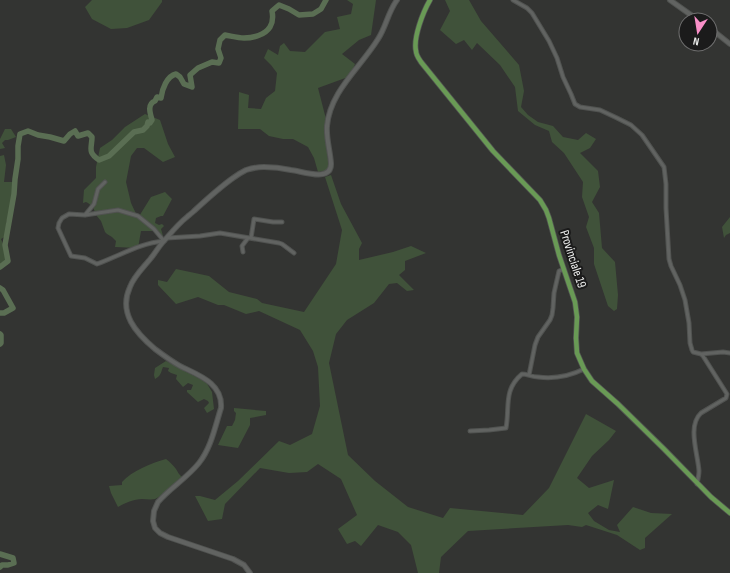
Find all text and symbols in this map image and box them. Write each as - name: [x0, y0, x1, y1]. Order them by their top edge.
- north arrow: [678, 12, 718, 52]
- text: N: [692, 34, 700, 48]
- street label: Provinciale 19: [556, 228, 590, 290]

